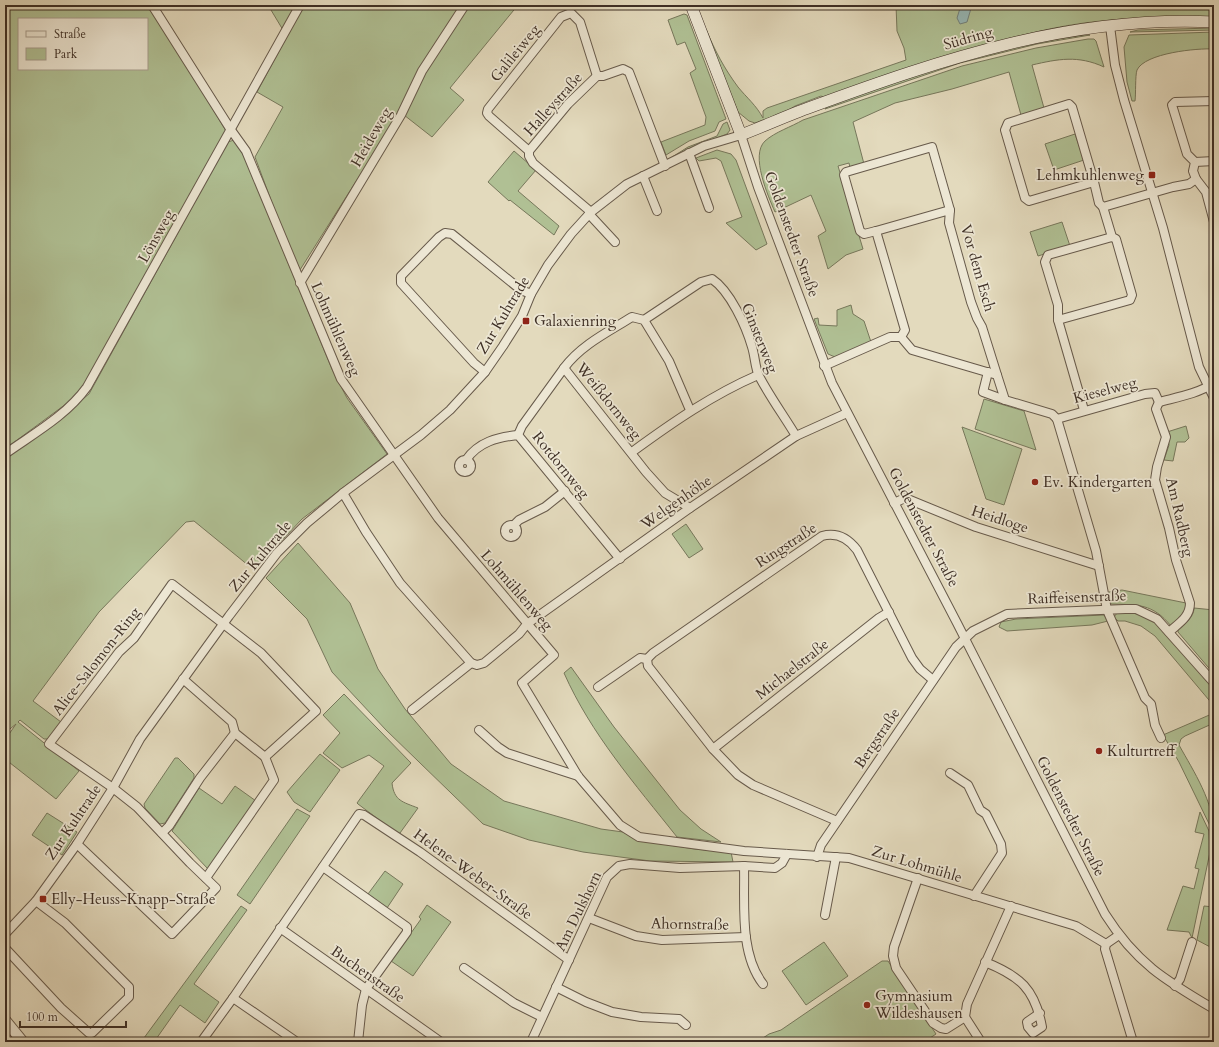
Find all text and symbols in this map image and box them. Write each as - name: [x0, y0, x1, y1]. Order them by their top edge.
- legend: [18, 18, 148, 70]
- street label: Galileiweg: [486, 20, 545, 86]
- street label: Südring: [941, 21, 996, 55]
- text: Straße: [54, 26, 86, 42]
- text: Park: [54, 46, 78, 62]
- street label: Halleystraße: [519, 68, 587, 140]
- street label: Heideweg: [346, 103, 396, 170]
- place label: Lehmkuhlenweg: [1036, 165, 1145, 185]
- street label: Goldenstedter Straße: [760, 168, 824, 300]
- marker: Lehmkuhlenweg: [1147, 170, 1157, 180]
- street label: Lönsweg: [133, 205, 179, 266]
- street label: Vor dem Esch: [956, 222, 1000, 314]
- street label: Zur Kuhtrade: [472, 272, 534, 358]
- street label: Lohmühlenweg: [306, 279, 366, 380]
- street label: Ginsterweg: [737, 300, 783, 377]
- place label: Galaxienring: [534, 311, 617, 331]
- marker: Galaxienring: [521, 316, 531, 326]
- street label: Weißdornweg: [571, 357, 647, 444]
- street label: Kieselweg: [1071, 372, 1140, 408]
- street label: Rotdornweg: [528, 427, 594, 503]
- street label: Goldenstedter Straße: [884, 464, 964, 590]
- street label: Welgenhöhe: [636, 470, 716, 534]
- place label: Ev. Kindergarten: [1043, 472, 1153, 492]
- street label: Am Radberg: [1161, 475, 1199, 559]
- marker: Ev. Kindergarten: [1030, 477, 1040, 487]
- street label: Heidloge: [969, 500, 1031, 538]
- street label: Zur Kuhtrade: [224, 516, 296, 596]
- street label: Ringstraße: [752, 518, 821, 572]
- street label: Lohmühlenweg: [476, 545, 558, 635]
- street label: Raiffeisenstraße: [1027, 585, 1127, 609]
- street label: Alice-Salomon-Ring: [47, 602, 145, 719]
- street label: Michaelstraße: [751, 634, 833, 704]
- street label: Bergstraße: [850, 704, 905, 772]
- place label: Kulturtreff: [1107, 741, 1178, 761]
- marker: Kulturtreff: [1094, 746, 1104, 756]
- street label: Goldenstedter Straße: [1032, 752, 1110, 880]
- street label: Zur Kuhtrade: [40, 780, 106, 864]
- street label: Helene-Weber-Straße: [410, 824, 537, 924]
- street label: Zur Lohmühle: [869, 841, 965, 887]
- street label: Am Dulshorn: [550, 867, 606, 954]
- place label: Elly-Heuss-Knapp-Straße: [51, 889, 216, 909]
- marker: Elly-Heuss-Knapp-Straße: [38, 894, 48, 904]
- street label: Ahornstraße: [651, 913, 730, 935]
- street label: Buchenstraße: [327, 941, 409, 1007]
- place label: Gymnasium Wildeshausen: [874, 986, 963, 1023]
- marker: Gymnasium Wildeshausen: [862, 1000, 872, 1010]
- scale bar: [20, 1003, 126, 1029]
- text: 100 m: [26, 1009, 59, 1025]

